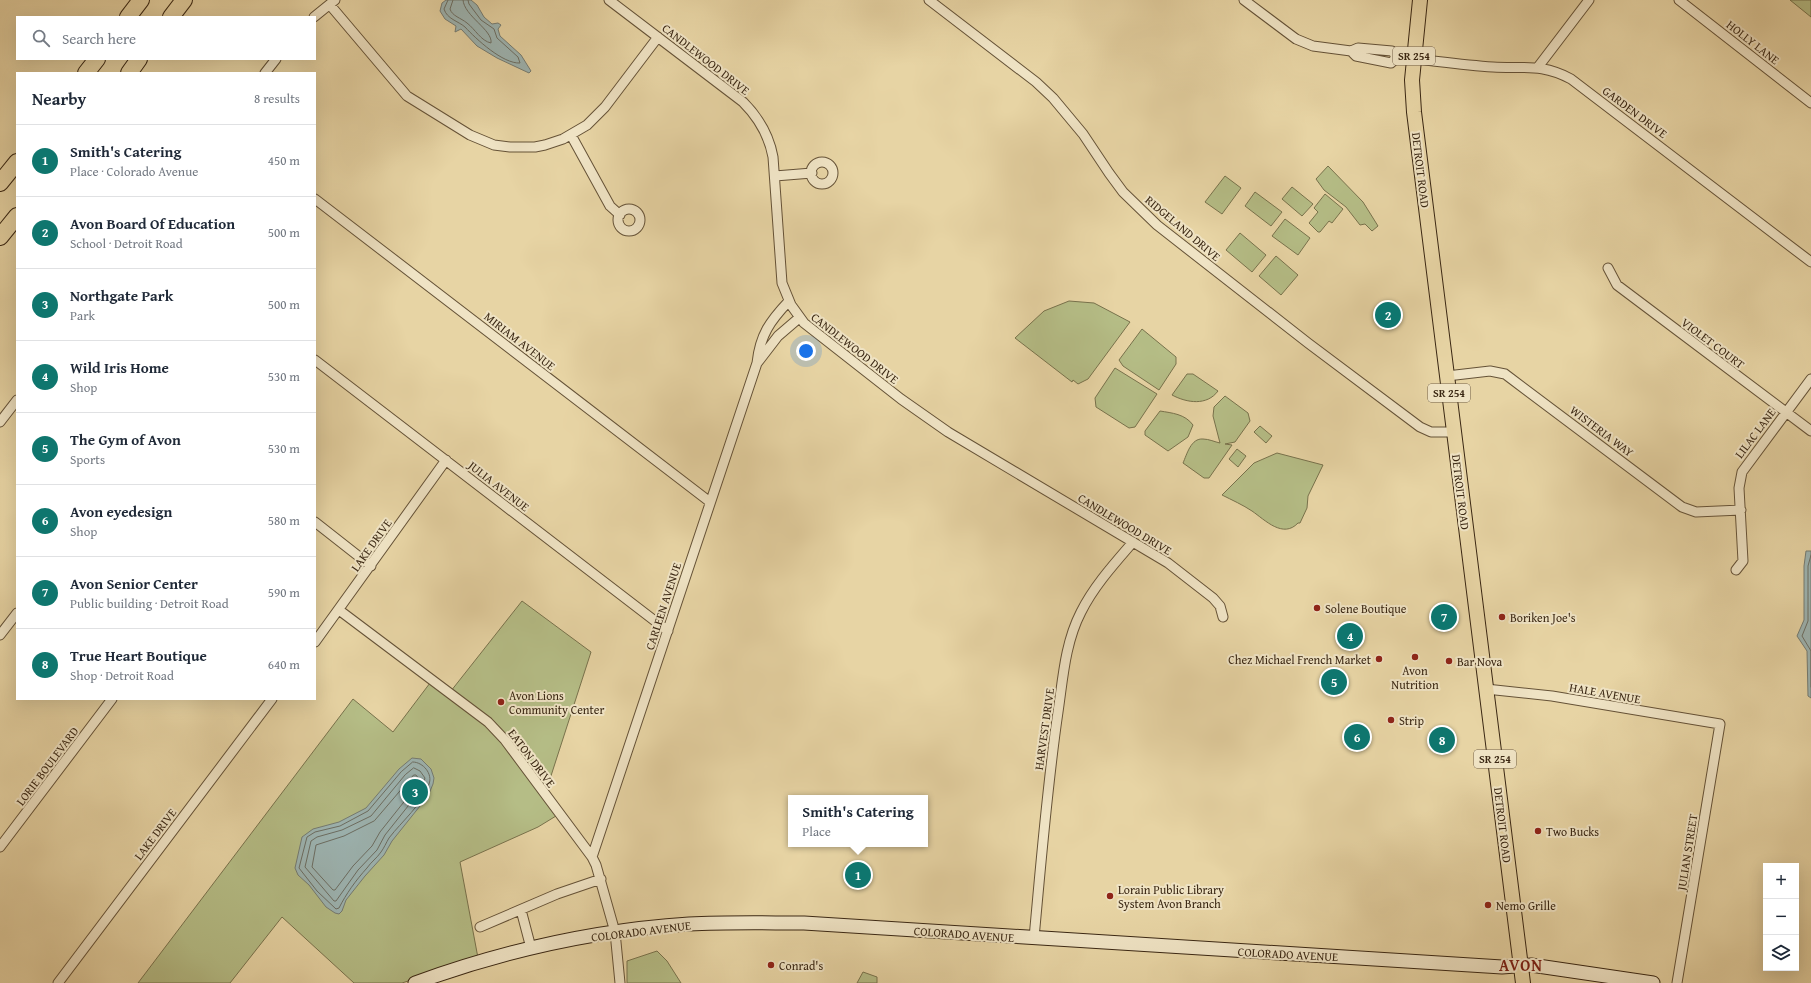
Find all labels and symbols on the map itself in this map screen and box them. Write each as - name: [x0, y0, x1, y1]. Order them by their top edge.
- street label: HOLLY LANE: [1723, 16, 1783, 68]
- street label: CANDLEWOOD DRIVE: [659, 19, 753, 99]
- road number: SR 254: [1393, 47, 1435, 65]
- street label: GARDEN DRIVE: [1599, 82, 1671, 142]
- street label: DETROIT ROAD: [1408, 131, 1434, 209]
- street label: RIDGELAND DRIVE: [1142, 191, 1224, 265]
- pin: 2: [1375, 300, 1401, 330]
- street label: MIRIAM AVENUE: [481, 308, 559, 374]
- street label: CANDLEWOOD DRIVE: [808, 308, 902, 388]
- street label: VIOLET COURT: [1678, 314, 1748, 373]
- your location: [796, 341, 816, 361]
- road number: SR 254: [1428, 384, 1470, 402]
- street label: WISTERIA WAY: [1567, 401, 1637, 461]
- street label: LILAC LANE: [1731, 404, 1779, 462]
- street label: DETROIT ROAD: [1448, 453, 1474, 531]
- street label: JULIA AVENUE: [463, 456, 533, 515]
- street label: CANDLEWOOD DRIVE: [1075, 489, 1175, 559]
- street label: LAKE DRIVE: [347, 515, 395, 575]
- street label: CARLEEN AVENUE: [641, 560, 685, 652]
- place label: Solene Boutique: [1325, 600, 1407, 617]
- pin: 7: [1431, 602, 1457, 632]
- marker: Solene Boutique: [1312, 603, 1322, 613]
- place label: Boriken Joe's: [1510, 609, 1576, 626]
- marker: Boriken Joe's: [1497, 612, 1507, 622]
- pin: 4: [1337, 621, 1363, 651]
- place label: Chez Michael French Market: [1228, 651, 1372, 668]
- marker: Avon Nutrition: [1410, 652, 1420, 662]
- place label: Bar Nova: [1457, 653, 1503, 670]
- marker: Chez Michael French Market: [1374, 654, 1384, 664]
- marker: Bar Nova: [1444, 656, 1454, 666]
- place label: Avon Nutrition: [1391, 662, 1439, 693]
- pin: 5: [1321, 667, 1347, 697]
- street label: HALE AVENUE: [1568, 678, 1642, 708]
- place label: Avon Lions Community Center: [509, 687, 604, 718]
- street label: HARVEST DRIVE: [1030, 687, 1058, 771]
- marker: Avon Lions Community Center: [496, 697, 506, 707]
- place label: Strip: [1399, 712, 1424, 729]
- marker: Strip: [1386, 715, 1396, 725]
- pin: 6: [1344, 722, 1370, 752]
- street label: LORIE BOULEVARD: [12, 723, 82, 809]
- street label: EATON DRIVE: [504, 725, 560, 791]
- pin: 8: [1429, 725, 1455, 755]
- road number: SR 254: [1474, 750, 1516, 768]
- pin: 3: [402, 777, 428, 807]
- street label: DETROIT ROAD: [1490, 786, 1516, 864]
- street label: LAKE DRIVE: [130, 805, 180, 863]
- street label: JULIAN STREET: [1672, 812, 1701, 894]
- place label: Two Bucks: [1546, 823, 1599, 840]
- marker: Two Bucks: [1533, 826, 1543, 836]
- pin: 1: [845, 860, 871, 890]
- place label: Lorain Public Library System Avon Branch: [1118, 881, 1224, 912]
- marker: Lorain Public Library System Avon Branch: [1105, 891, 1115, 901]
- place label: Nemo Grille: [1496, 897, 1556, 914]
- marker: Nemo Grille: [1483, 900, 1493, 910]
- street label: COLORADO AVENUE: [590, 916, 692, 946]
- street label: COLORADO AVENUE: [913, 922, 1015, 946]
- street label: COLORADO AVENUE: [1237, 943, 1339, 965]
- district label: AVON: [1499, 953, 1543, 977]
- place label: Conrad's: [779, 957, 823, 974]
- marker: Conrad's: [766, 960, 776, 970]

